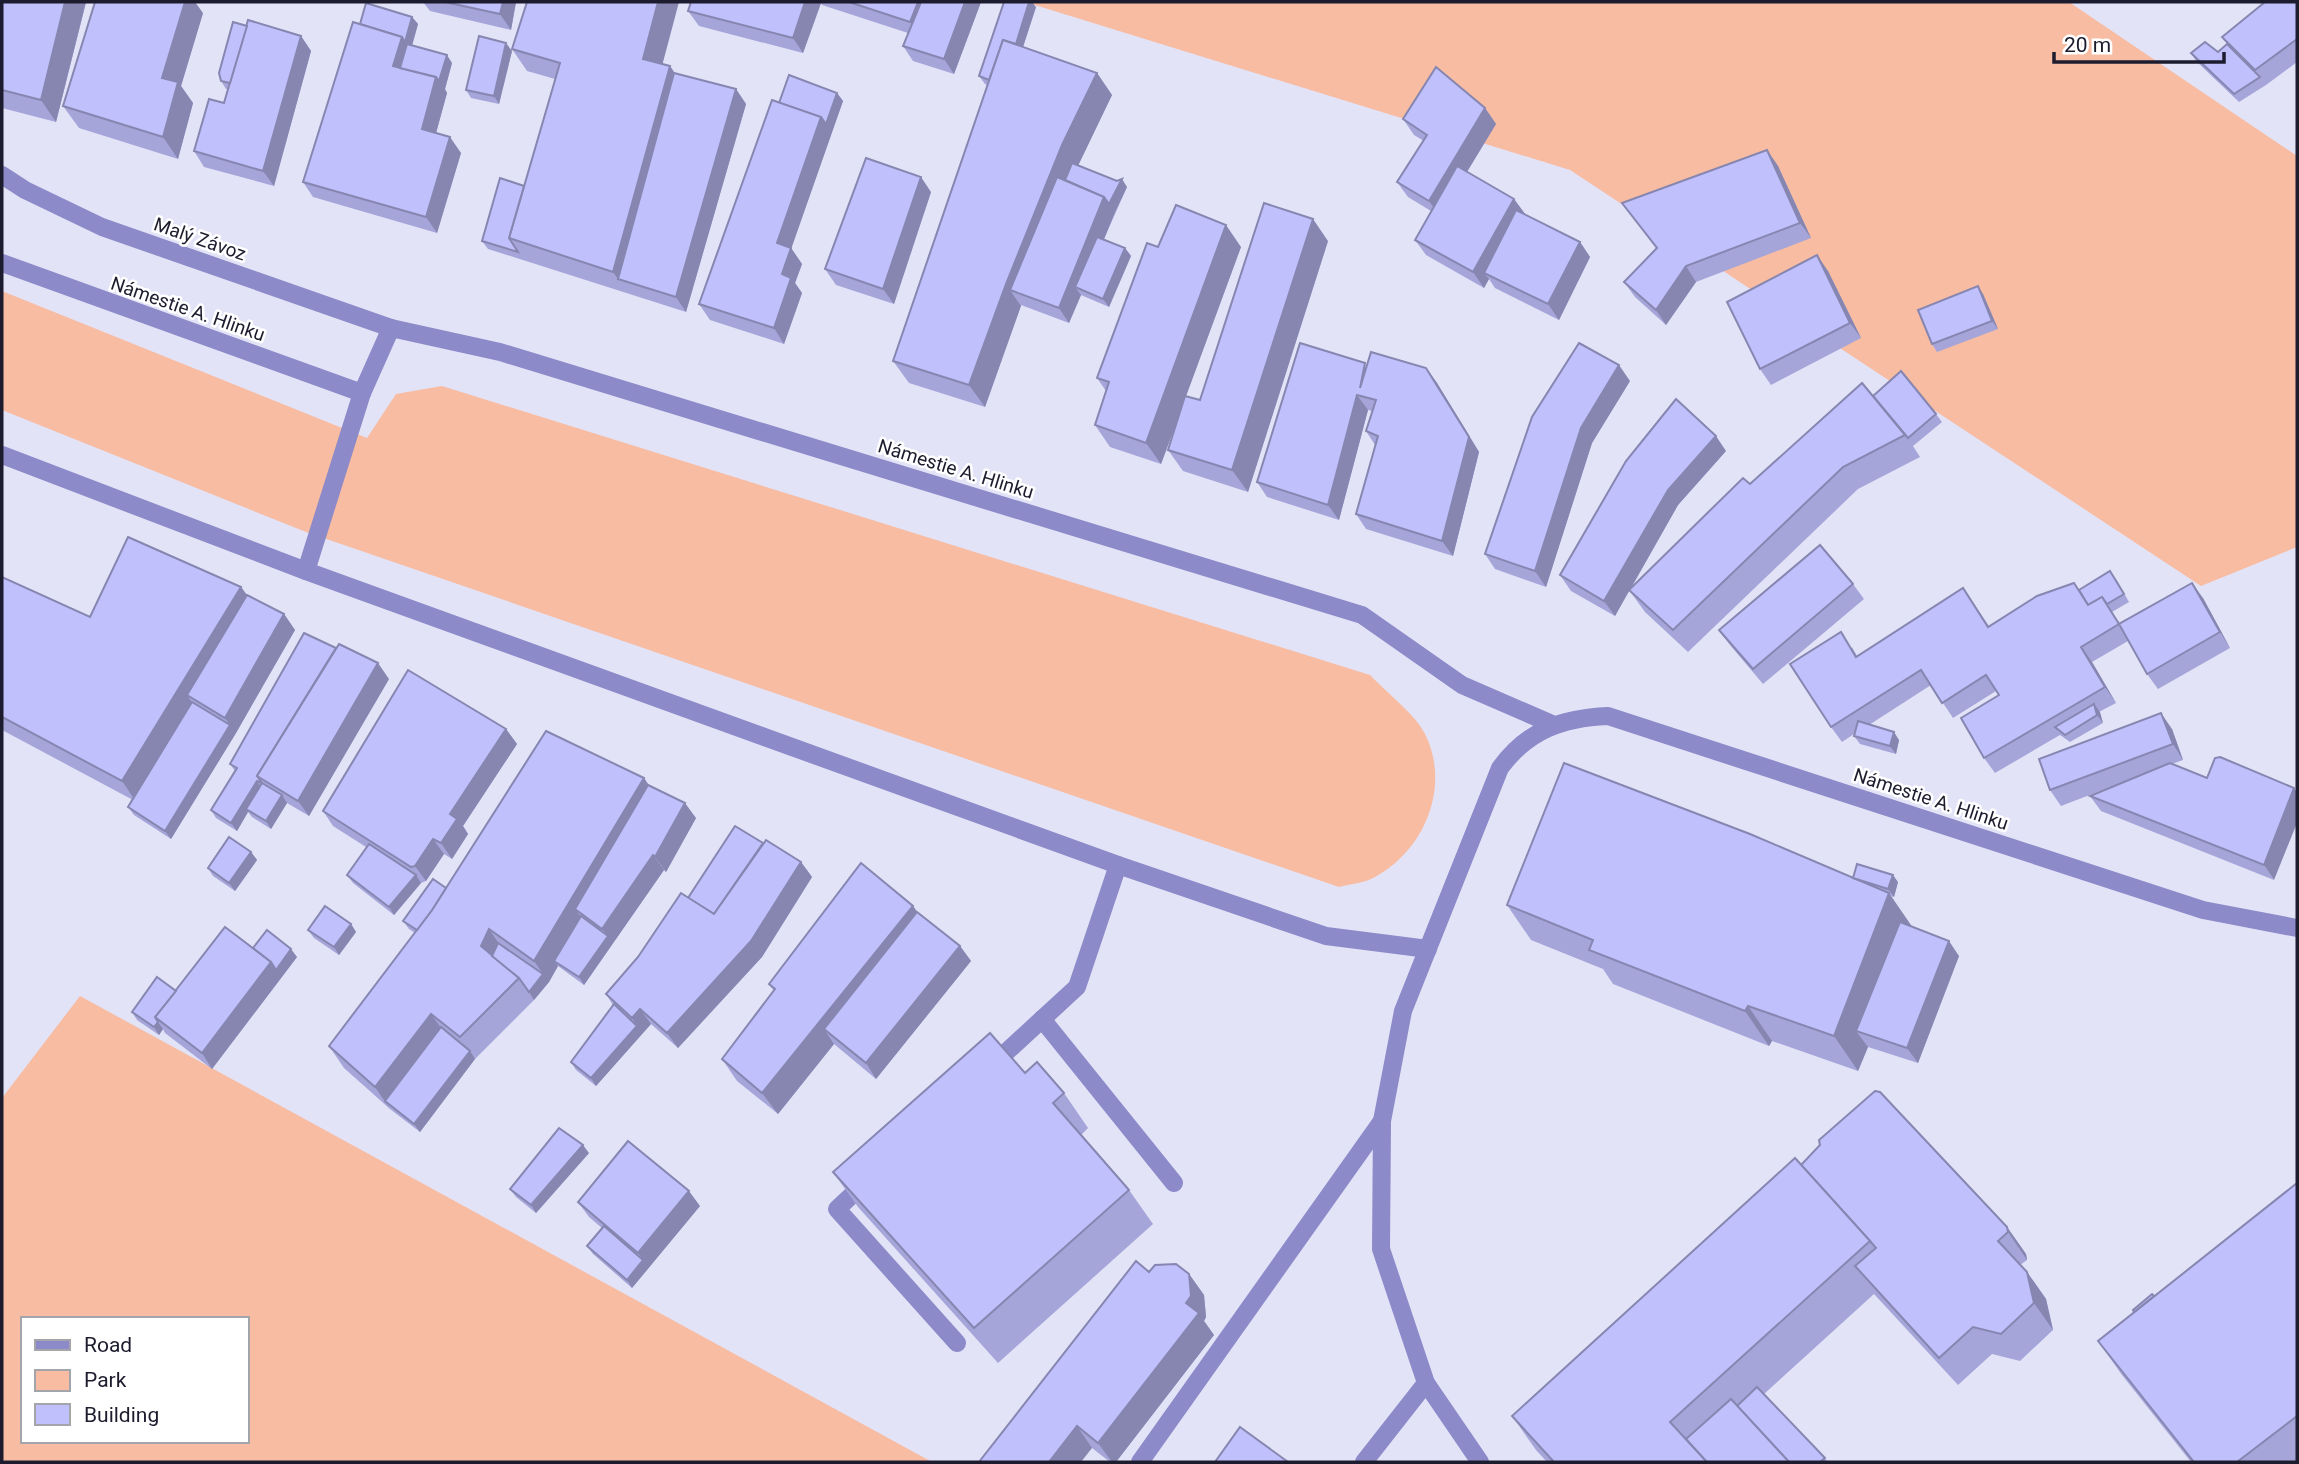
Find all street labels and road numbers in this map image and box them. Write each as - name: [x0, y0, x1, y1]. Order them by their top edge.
- street label: Malý Závoz: [151, 212, 249, 266]
- street label: Námestie A. Hlinku: [108, 272, 268, 346]
- street label: Námestie A. Hlinku: [875, 434, 1037, 504]
- street label: Námestie A. Hlinku: [1851, 763, 2011, 835]

